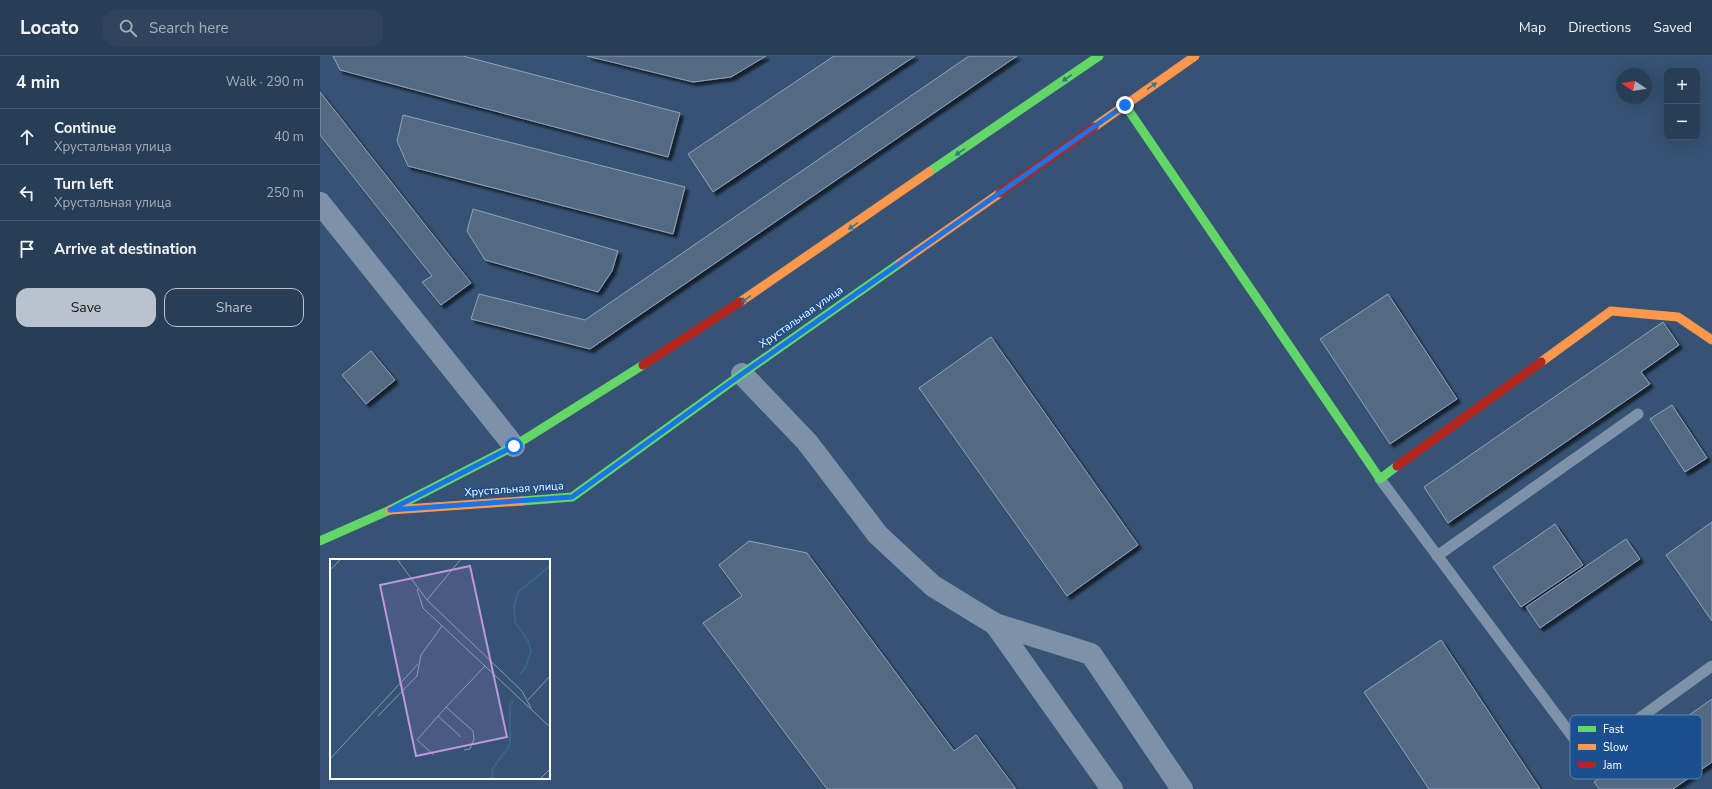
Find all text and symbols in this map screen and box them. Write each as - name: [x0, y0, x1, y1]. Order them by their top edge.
- search box: [103, 10, 383, 46]
- text: Locato: [20, 15, 79, 41]
- icon: search: [117, 17, 139, 39]
- text: Search here: [149, 18, 229, 38]
- text: Map: [1519, 18, 1546, 37]
- text: Directions: [1568, 18, 1631, 37]
- text: Saved: [1653, 18, 1692, 37]
- north arrow: [1616, 68, 1652, 104]
- map controls: [1664, 68, 1700, 140]
- button: +: [1664, 68, 1700, 104]
- text: 4 min: [16, 71, 60, 94]
- text: Walk · 290 m: [226, 73, 304, 91]
- one-way arrow: [1062, 74, 1073, 82]
- one-way arrow: [1147, 82, 1157, 90]
- route end: [1116, 96, 1134, 114]
- button: −: [1664, 104, 1700, 140]
- text: Continue: [54, 118, 116, 138]
- icon: ahead: [16, 126, 38, 148]
- text: 40 m: [274, 128, 304, 146]
- text: Хрустальная улица: [54, 138, 171, 156]
- one-way arrow: [955, 148, 966, 156]
- text: Turn left: [54, 174, 113, 194]
- icon: left: [16, 182, 38, 204]
- text: 250 m: [266, 184, 304, 202]
- text: Хрустальная улица: [54, 194, 171, 212]
- one-way arrow: [848, 222, 858, 230]
- icon: arrive: [16, 238, 38, 260]
- text: Arrive at destination: [54, 239, 197, 259]
- street label: Хрустальная улица: [756, 282, 846, 352]
- button: Save: [16, 288, 156, 327]
- button: Share: [164, 288, 304, 327]
- one-way arrow: [741, 295, 751, 303]
- route start: [505, 437, 523, 455]
- street label: Хрустальная улица: [464, 478, 564, 500]
- inset map: [330, 559, 550, 779]
- legend: [1570, 715, 1702, 779]
- text: Fast: [1603, 722, 1624, 737]
- text: Slow: [1603, 740, 1628, 755]
- text: Jam: [1602, 758, 1622, 773]

